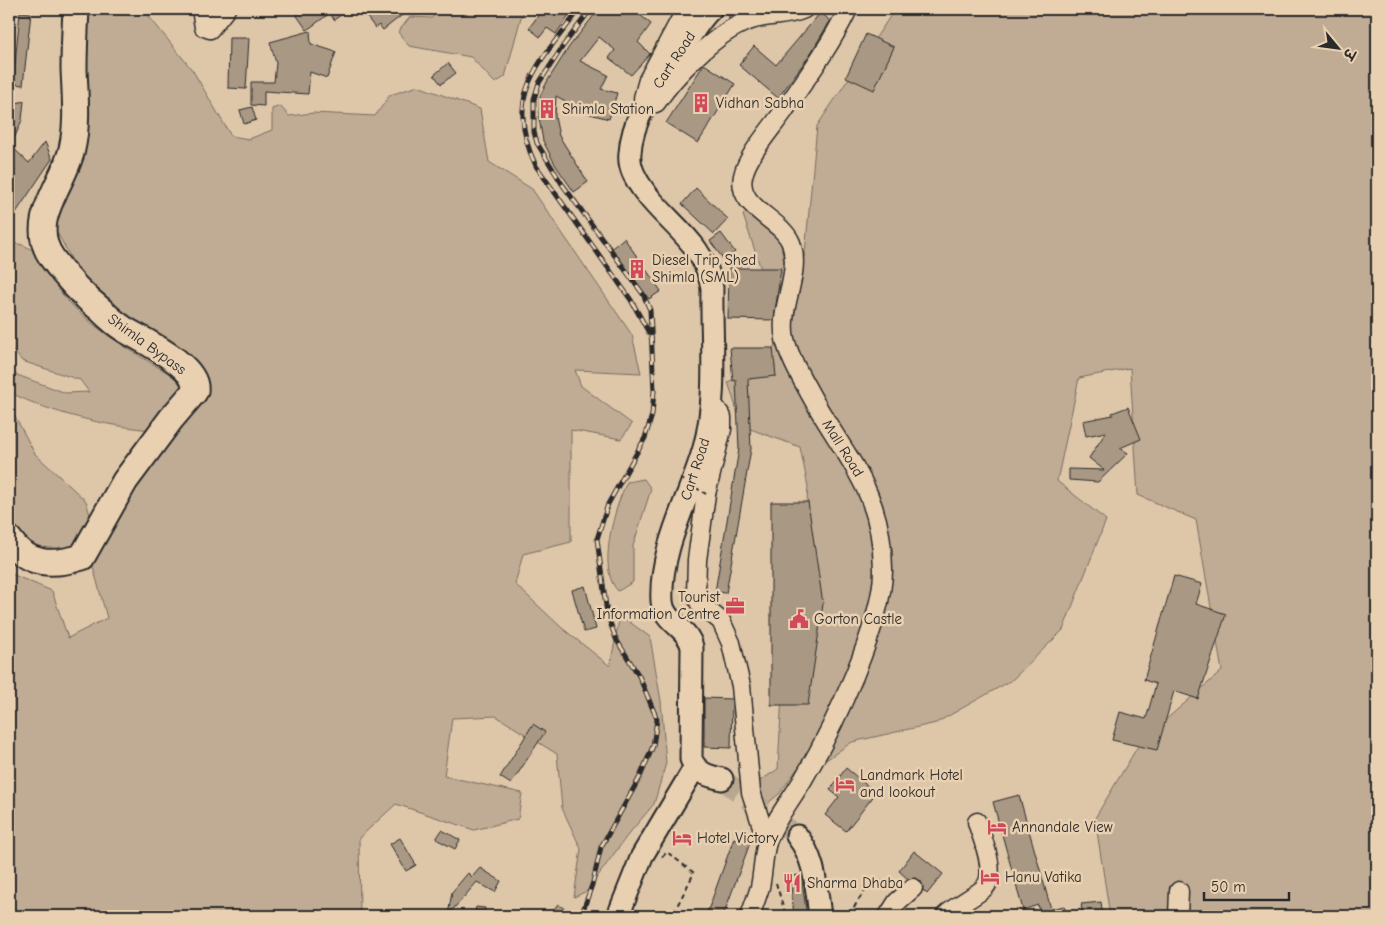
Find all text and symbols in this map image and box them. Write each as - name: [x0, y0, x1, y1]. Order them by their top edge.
- north arrow: [1314, 22, 1364, 72]
- street label: Cart Road: [649, 28, 699, 92]
- text: उ: [1338, 44, 1360, 64]
- building icon: Vidhan Sabha: [690, 92, 712, 114]
- place label: Vidhan Sabha: [716, 94, 804, 112]
- building icon: Shimla Station: [536, 98, 558, 120]
- place label: Shimla Station: [562, 100, 654, 118]
- place label: Diesel Trip Shed Shimla (SML): [652, 251, 756, 286]
- building icon: Diesel Trip Shed Shimla (SML): [626, 258, 648, 280]
- street label: Shimla Bypass: [104, 310, 190, 378]
- street label: Mall Road: [818, 416, 868, 480]
- street label: Cart Road: [676, 436, 714, 502]
- place label: Tourist Information Centre: [596, 588, 721, 623]
- office icon: Tourist Information Centre: [724, 595, 746, 617]
- public building icon: Gorton Castle: [788, 608, 810, 630]
- place label: Gorton Castle: [814, 610, 902, 628]
- place label: Landmark Hotel and lookout: [860, 766, 963, 801]
- hotel icon: Landmark Hotel and lookout: [834, 773, 856, 795]
- hotel icon: Annandale View: [986, 816, 1008, 838]
- place label: Annandale View: [1012, 818, 1113, 836]
- hotel icon: Hotel Victory: [671, 827, 693, 849]
- place label: Hotel Victory: [697, 829, 779, 847]
- hotel icon: Hanu Vatika: [979, 866, 1001, 888]
- place label: Hanu Vatika: [1005, 868, 1082, 886]
- scale bar: [1204, 870, 1288, 902]
- restaurant icon: Sharma Dhaba: [781, 872, 803, 894]
- place label: Sharma Dhaba: [807, 874, 903, 892]
- text: 50 m: [1211, 878, 1246, 896]

